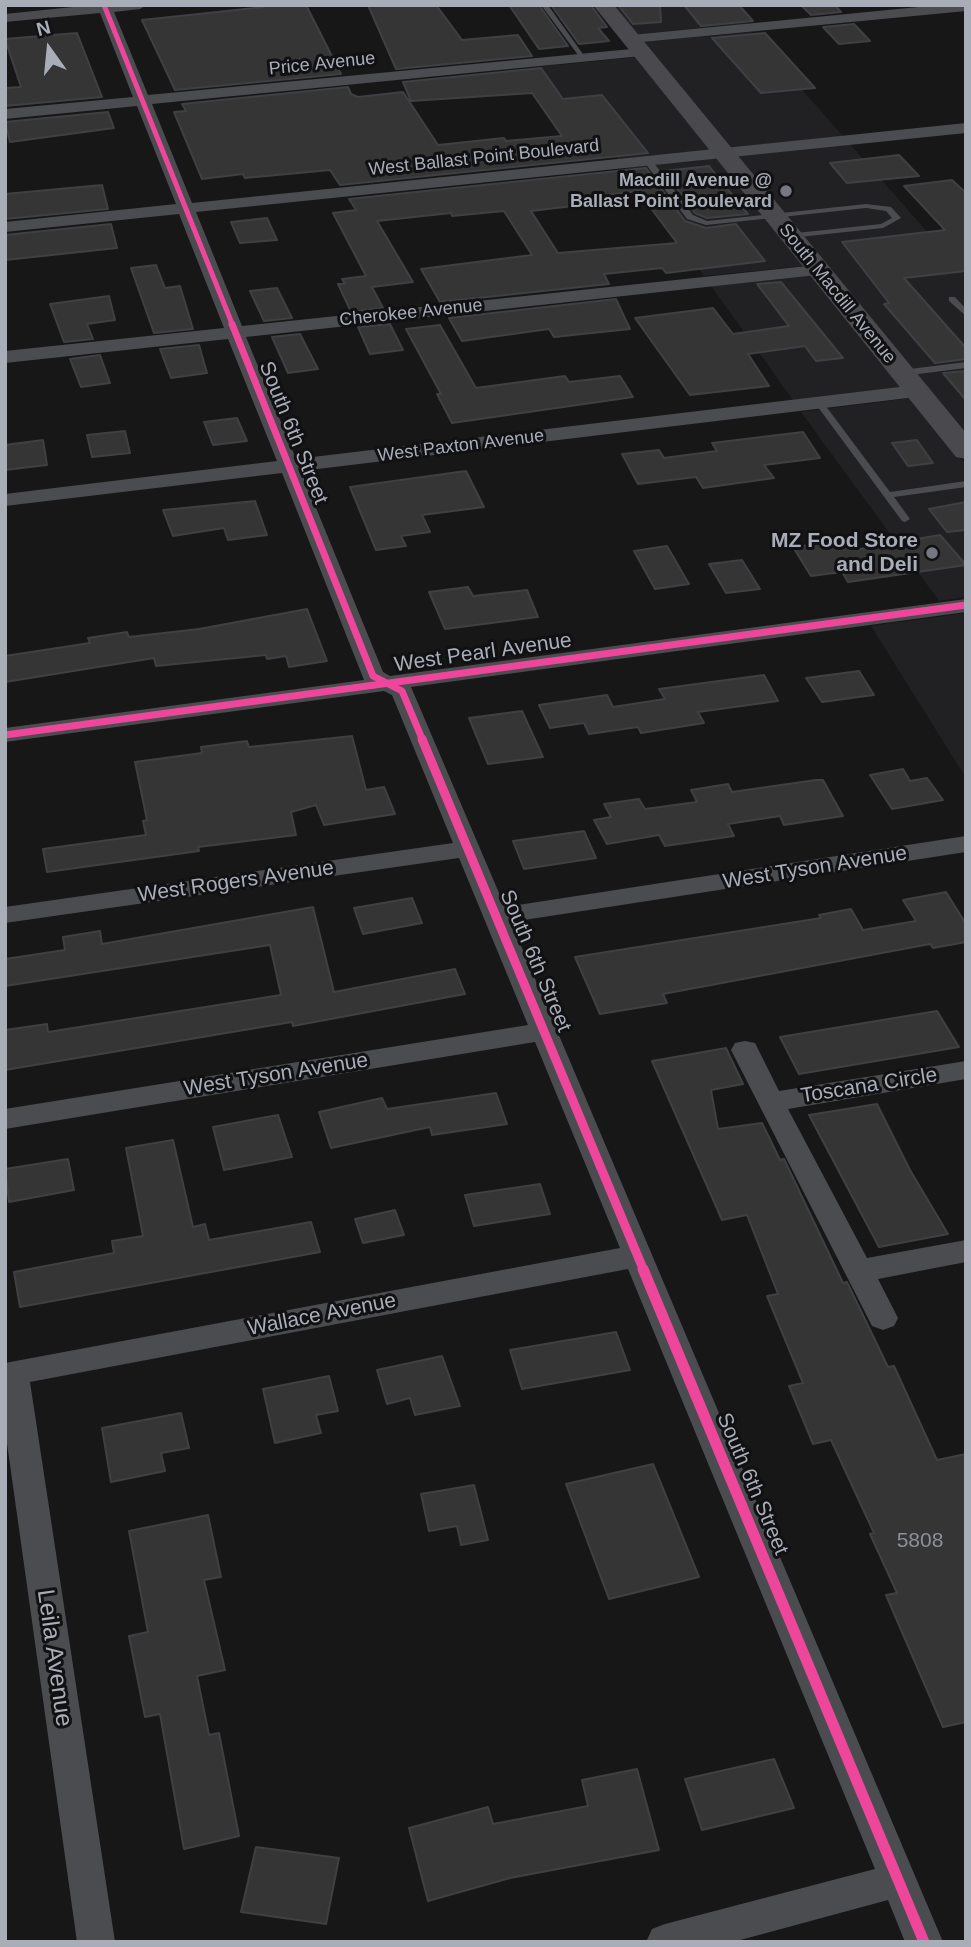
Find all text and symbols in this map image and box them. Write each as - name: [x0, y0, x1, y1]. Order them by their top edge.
- north arrow: [14, 14, 84, 84]
- text: N: [34, 16, 53, 40]
- street label: Price Avenue: [268, 48, 376, 80]
- street label: West Ballast Point Boulevard: [368, 135, 600, 181]
- place label: Macdill Avenue @ Ballast Point Boulevard: [570, 170, 772, 212]
- marker: Macdill Avenue @ Ballast Point Boulevard: [778, 183, 794, 199]
- street label: South Macdill Avenue: [774, 220, 900, 368]
- street label: Cherokee Avenue: [338, 295, 484, 331]
- street label: South 6th Street: [253, 358, 333, 508]
- street label: West Paxton Avenue: [377, 425, 545, 467]
- place label: MZ Food Store and Deli: [771, 528, 918, 578]
- marker: MZ Food Store and Deli: [924, 545, 940, 561]
- street label: West Pearl Avenue: [393, 628, 573, 678]
- street label: West Tyson Avenue: [721, 841, 909, 895]
- street label: West Rogers Avenue: [136, 856, 336, 908]
- street label: South 6th Street: [494, 886, 576, 1036]
- street label: West Tyson Avenue: [182, 1048, 370, 1102]
- street label: Toscana Circle: [799, 1063, 939, 1109]
- street label: Wallace Avenue: [246, 1288, 398, 1342]
- street label: South 6th Street: [711, 1409, 793, 1559]
- house number: 5808: [897, 1528, 943, 1554]
- street label: Leila Avenue: [30, 1587, 78, 1729]

